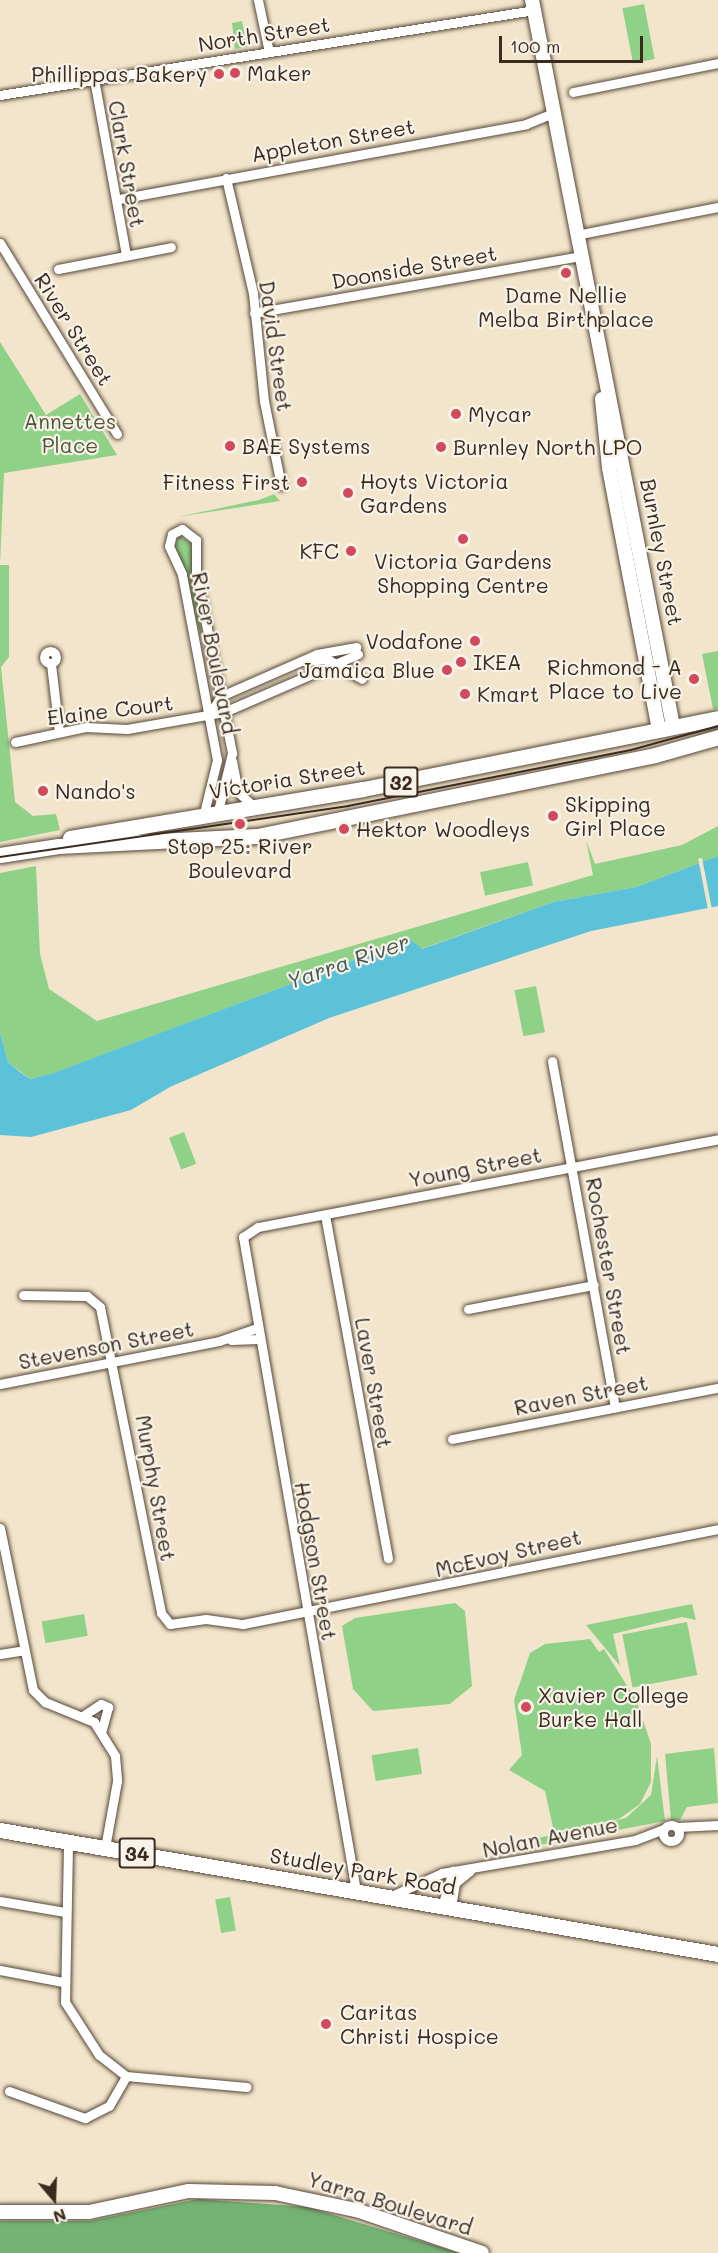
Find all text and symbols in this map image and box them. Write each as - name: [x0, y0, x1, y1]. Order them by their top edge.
- street label: North Street: [196, 11, 332, 57]
- scale bar: [502, 24, 646, 62]
- text: 100 m: [510, 34, 560, 58]
- place label: Maker: [247, 60, 312, 86]
- place label: Phillippas Bakery: [31, 61, 207, 87]
- marker: Maker: [228, 66, 242, 80]
- marker: Phillippas Bakery: [212, 67, 226, 81]
- street label: Clark Street: [103, 98, 151, 230]
- street label: Appleton Street: [249, 113, 417, 167]
- street label: Doonside Street: [329, 240, 499, 294]
- marker: Dame Nellie Melba Birthplace: [559, 266, 573, 280]
- street label: River Street: [29, 268, 119, 390]
- street label: David Street: [254, 279, 298, 413]
- place label: Dame Nellie Melba Birthplace: [478, 282, 654, 332]
- place label: Mycar: [468, 401, 532, 427]
- marker: Mycar: [449, 407, 463, 421]
- park label: Annettes Place: [24, 408, 116, 458]
- place label: BAE Systems: [242, 433, 370, 459]
- place label: Burnley North LPO: [453, 434, 642, 460]
- marker: BAE Systems: [223, 439, 237, 453]
- marker: Burnley North LPO: [434, 440, 448, 454]
- place label: Hoyts Victoria Gardens: [360, 468, 509, 518]
- place label: Fitness First: [163, 469, 290, 495]
- marker: Fitness First: [295, 475, 309, 489]
- street label: Burnley Street: [635, 476, 689, 628]
- marker: Hoyts Victoria Gardens: [341, 486, 355, 500]
- marker: Victoria Gardens Shopping Centre: [456, 532, 470, 546]
- place label: KFC: [300, 538, 339, 564]
- marker: KFC: [344, 544, 358, 558]
- place label: Victoria Gardens Shopping Centre: [374, 548, 552, 598]
- street label: River Boulevard: [187, 570, 243, 736]
- place label: Vodafone: [365, 628, 463, 654]
- marker: Vodafone: [468, 634, 482, 648]
- place label: IKEA: [473, 649, 522, 675]
- place label: Richmond - A Place to Live: [547, 654, 682, 704]
- marker: IKEA: [454, 655, 468, 669]
- place label: Jamaica Blue: [299, 657, 435, 683]
- marker: Jamaica Blue: [440, 663, 454, 677]
- marker: Richmond - A Place to Live: [687, 672, 701, 686]
- place label: Kmart: [477, 681, 539, 707]
- marker: Kmart: [458, 687, 472, 701]
- street label: Elaine Court: [45, 690, 175, 730]
- street label: Victoria Street: [207, 754, 367, 804]
- road number: 32: [383, 765, 419, 799]
- place label: Nando's: [55, 778, 136, 804]
- marker: Nando's: [36, 784, 50, 798]
- place label: Skipping Girl Place: [565, 791, 666, 841]
- marker: Skipping Girl Place: [546, 809, 560, 823]
- place label: Hektor Woodleys: [356, 816, 530, 842]
- marker: Stop 25: River Boulevard: [233, 817, 247, 831]
- marker: Hektor Woodleys: [337, 822, 351, 836]
- place label: Stop 25: River Boulevard: [168, 833, 312, 883]
- water label: Yarra River: [283, 928, 413, 994]
- street label: Young Street: [406, 1142, 544, 1192]
- street label: Rochester Street: [581, 1175, 637, 1357]
- street label: Stevenson Street: [16, 1316, 196, 1374]
- street label: Laver Street: [350, 1316, 398, 1450]
- street label: Raven Street: [512, 1370, 650, 1420]
- street label: Murphy Street: [131, 1413, 181, 1563]
- street label: Hodgson Street: [290, 1480, 342, 1642]
- street label: McEvoy Street: [432, 1524, 584, 1582]
- place label: Xavier College Burke Hall: [538, 1682, 689, 1732]
- marker: Xavier College Burke Hall: [519, 1700, 533, 1714]
- street label: Nolan Avenue: [480, 1812, 620, 1862]
- road number: 34: [118, 1836, 156, 1870]
- street label: Studley Park Road: [268, 1842, 458, 1900]
- place label: Caritas Christi Hospice: [340, 1999, 499, 2049]
- marker: Caritas Christi Hospice: [317, 2015, 335, 2033]
- street label: Yarra Boulevard: [305, 2166, 475, 2240]
- north arrow: [24, 2169, 84, 2229]
- text: N: [51, 2205, 69, 2228]

